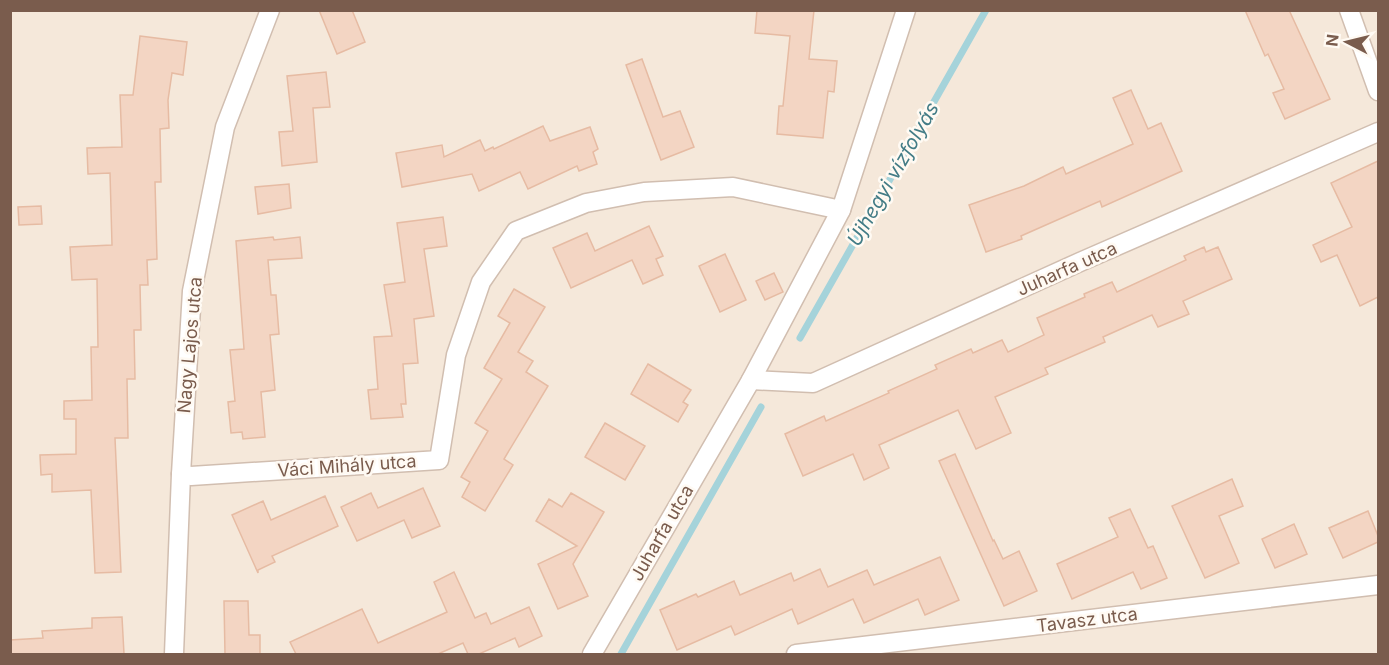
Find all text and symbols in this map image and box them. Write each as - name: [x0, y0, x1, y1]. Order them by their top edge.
- north arrow: [1317, 12, 1377, 72]
- text: N: [1321, 33, 1343, 47]
- water label: Újhegyi vízfolyás: [842, 98, 944, 250]
- street label: Juharfa utca: [1014, 237, 1120, 300]
- street label: Nagy Lajos utca: [173, 276, 206, 414]
- street label: Váci Mihály utca: [277, 450, 417, 481]
- street label: Juharfa utca: [626, 481, 697, 584]
- street label: Tavasz utca: [1035, 603, 1139, 636]

